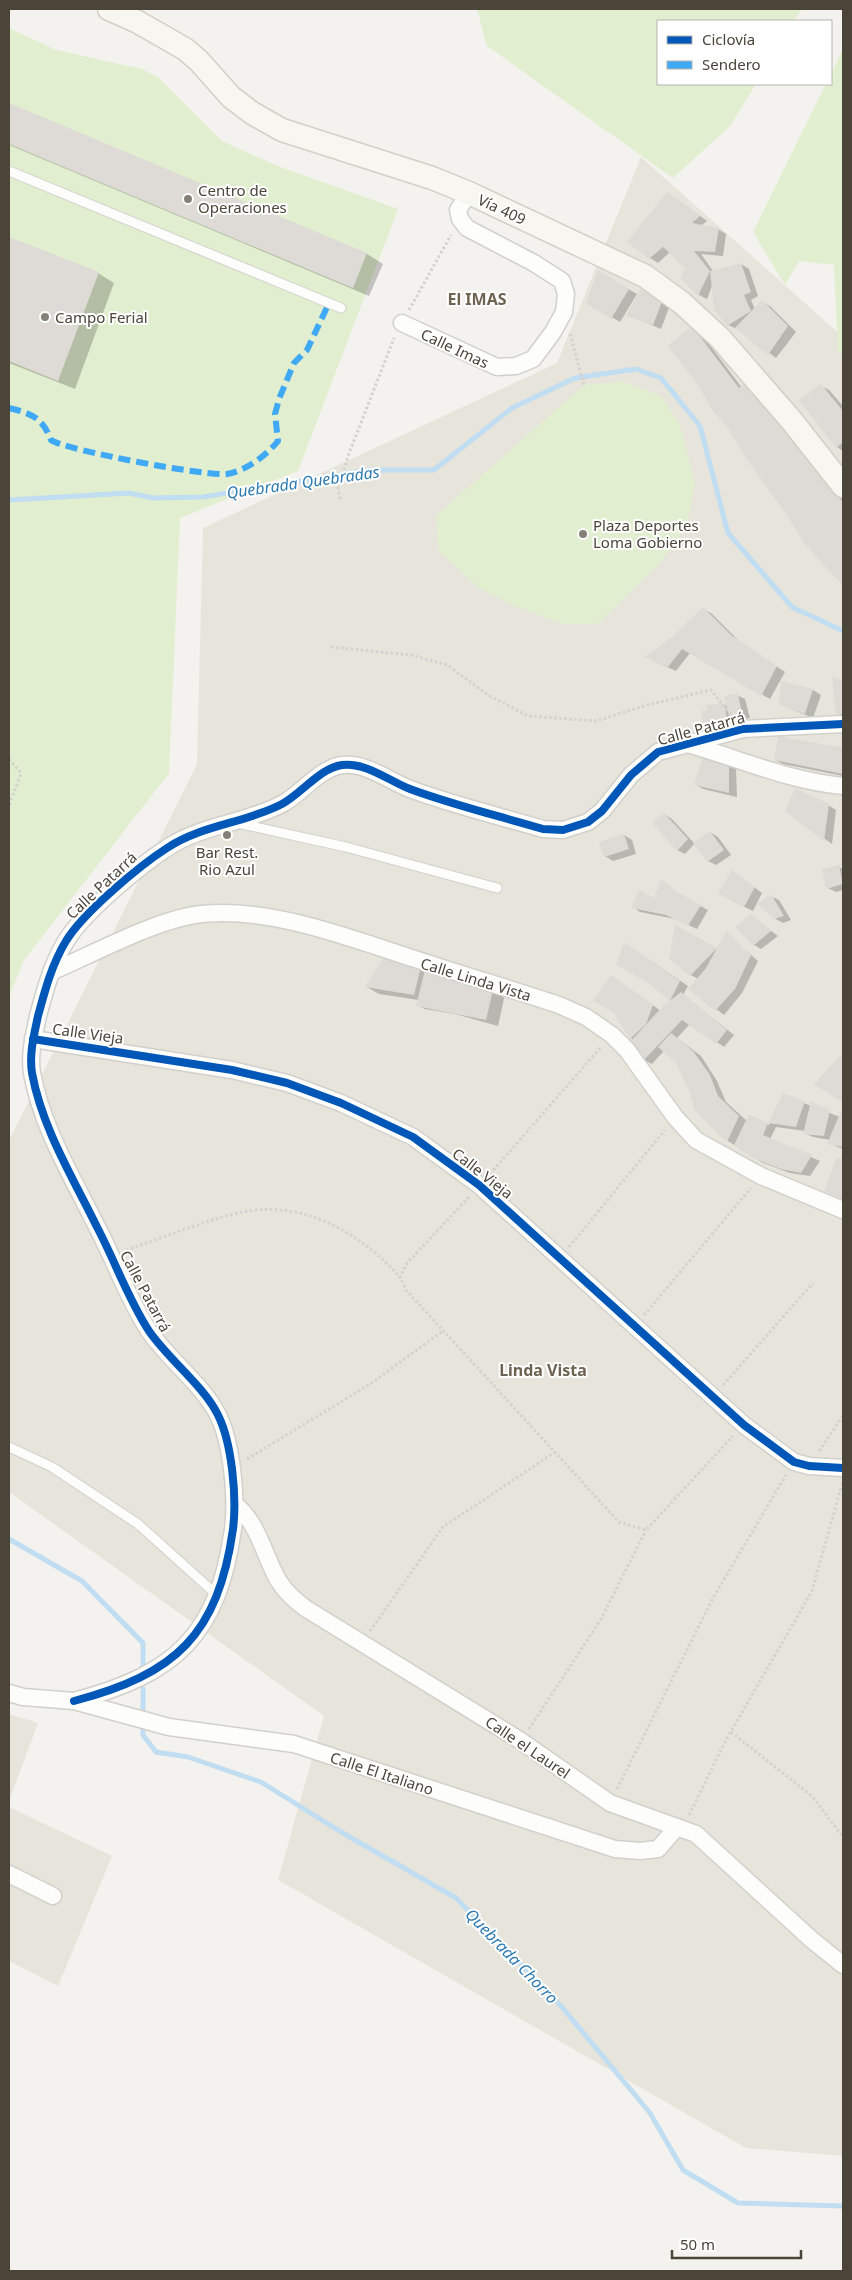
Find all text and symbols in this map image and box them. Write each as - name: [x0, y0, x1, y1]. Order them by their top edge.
- legend: [657, 20, 832, 85]
- text: Ciclovía: [702, 29, 755, 49]
- text: Sendero: [702, 54, 761, 74]
- place label: Centro de Operaciones: [198, 180, 287, 217]
- street label: Vía 409: [475, 189, 529, 229]
- marker: Centro de Operaciones: [182, 193, 194, 205]
- district label: El IMAS: [447, 288, 507, 310]
- place label: Campo Ferial: [55, 307, 148, 327]
- marker: Campo Ferial: [39, 311, 51, 323]
- street label: Calle Imas: [418, 324, 492, 372]
- water label: Quebrada Quebradas: [225, 460, 381, 504]
- place label: Plaza Deportes Loma Gobierno: [593, 515, 702, 552]
- marker: Plaza Deportes Loma Gobierno: [577, 528, 589, 540]
- street label: Calle Patarrá: [655, 707, 747, 749]
- marker: Bar Rest. Rio Azul: [221, 829, 233, 841]
- place label: Bar Rest. Rio Azul: [196, 842, 258, 879]
- street label: Calle Patarrá: [61, 847, 141, 923]
- street label: Calle Linda Vista: [418, 953, 534, 1005]
- street label: Calle Vieja: [51, 1018, 125, 1048]
- street label: Calle Vieja: [449, 1143, 517, 1203]
- street label: Calle Patarrá: [116, 1247, 176, 1335]
- district label: Linda Vista: [499, 1359, 587, 1381]
- street label: Calle el Laurel: [482, 1711, 574, 1783]
- street label: Calle El Italiano: [328, 1747, 436, 1799]
- water label: Quebrada Chorro: [461, 1903, 563, 2009]
- scale bar: [672, 2228, 801, 2260]
- text: 50 m: [680, 2234, 715, 2254]

